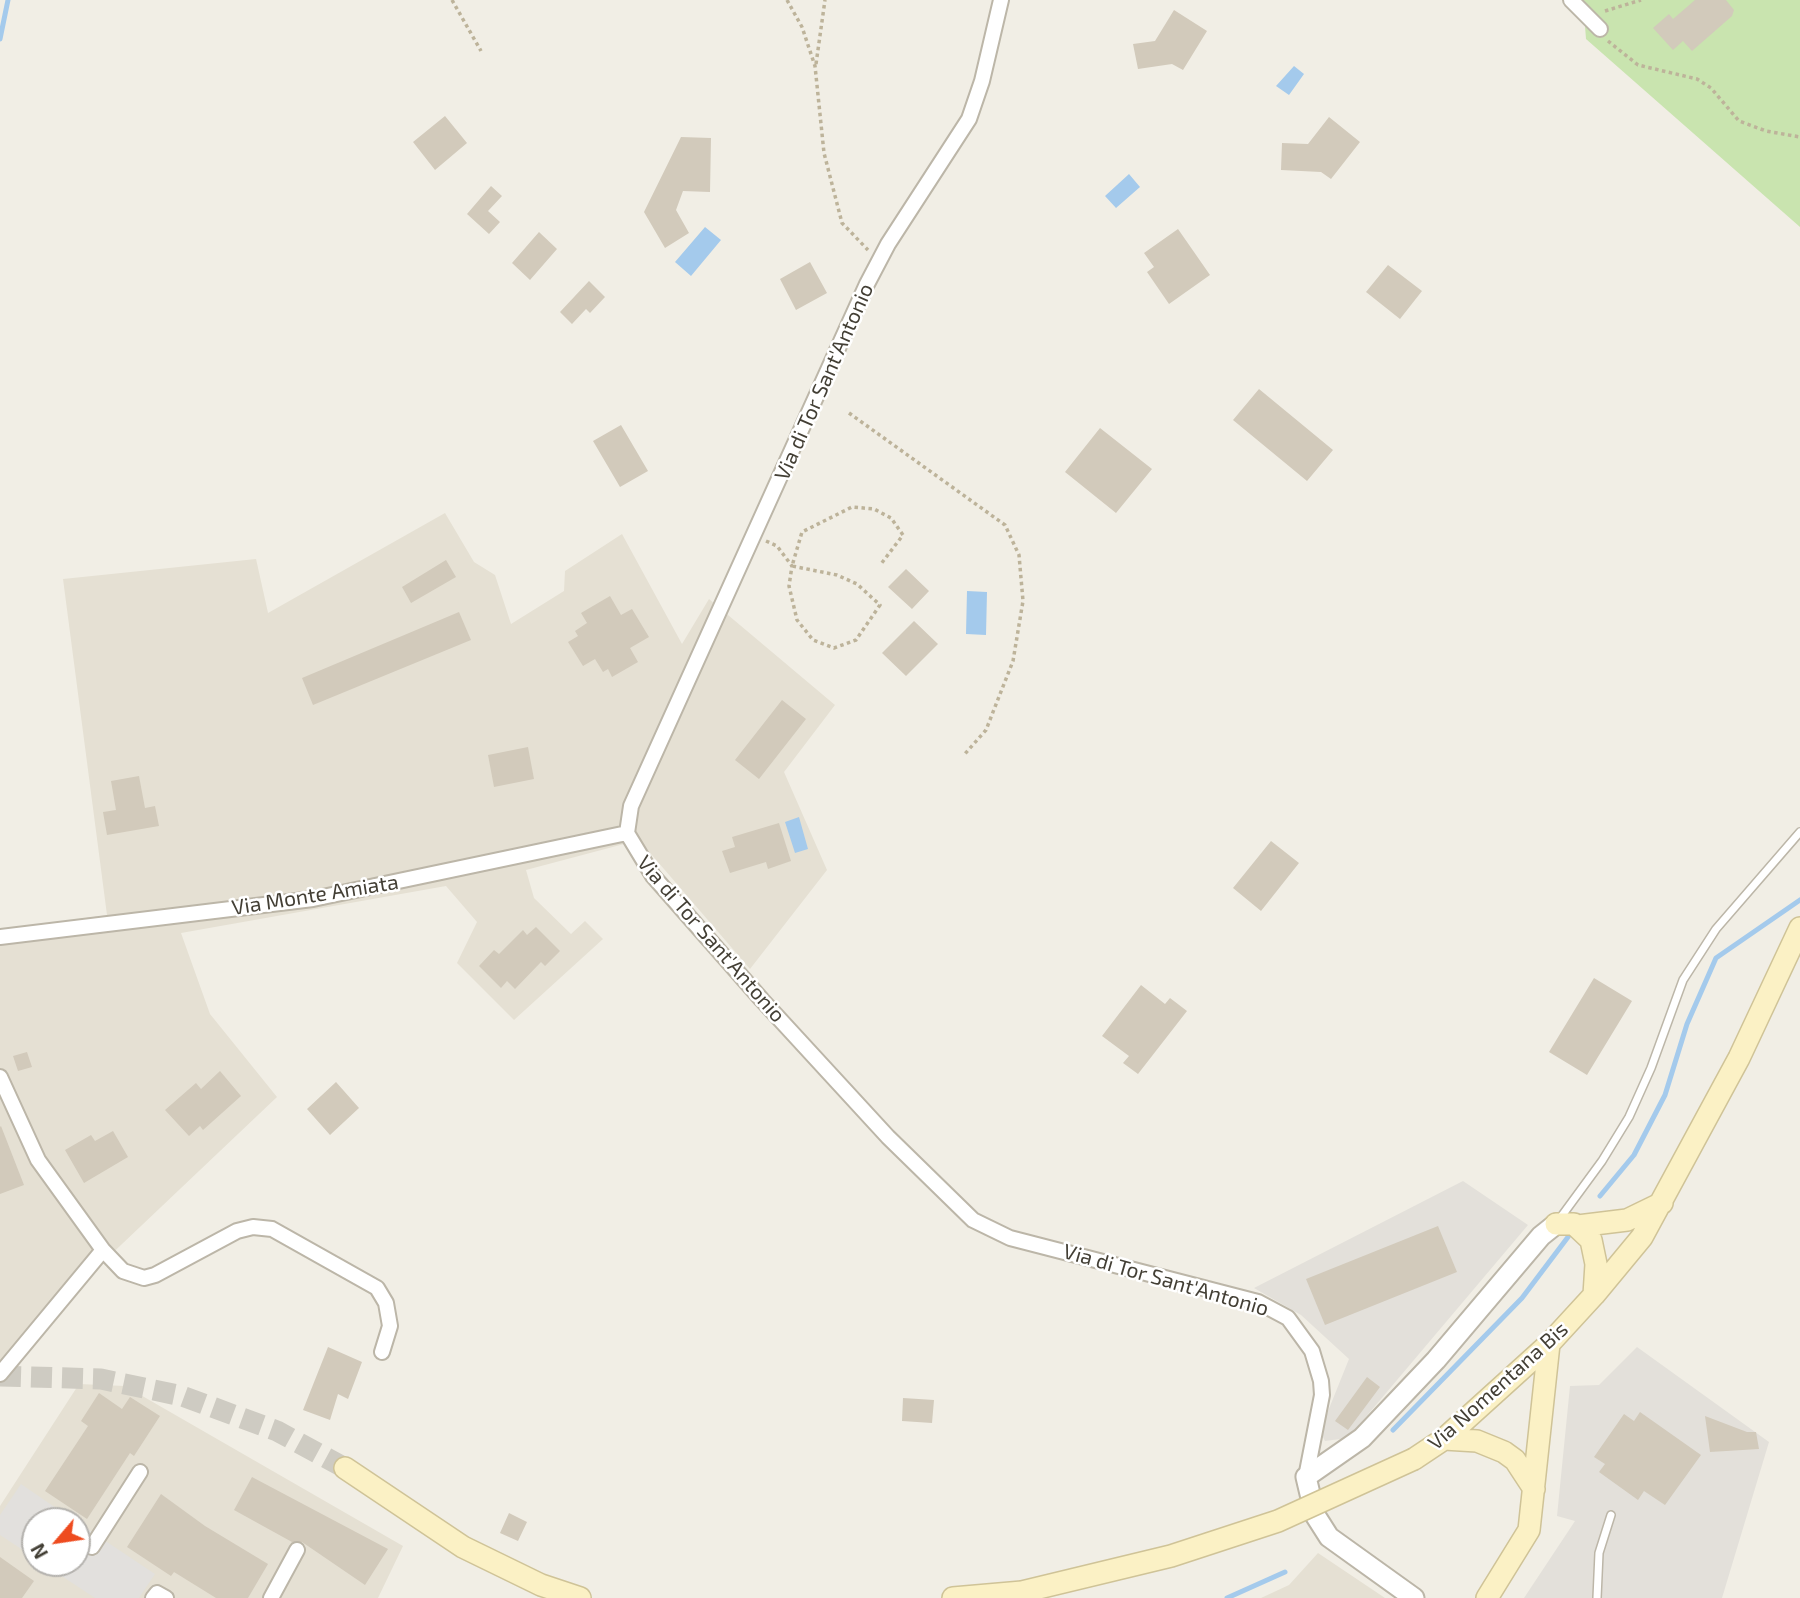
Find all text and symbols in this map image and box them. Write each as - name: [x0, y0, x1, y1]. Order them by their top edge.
- street label: Via di Tor Sant'Antonio: [769, 280, 879, 484]
- street label: Via di Tor Sant'Antonio: [632, 850, 790, 1028]
- street label: Via Monte Amiata: [230, 869, 400, 921]
- street label: Via di Tor Sant'Antonio: [1060, 1239, 1272, 1321]
- street label: Via Nomentana Bis: [1423, 1317, 1573, 1455]
- north arrow: [21, 1507, 91, 1577]
- text: N: [26, 1540, 52, 1563]

